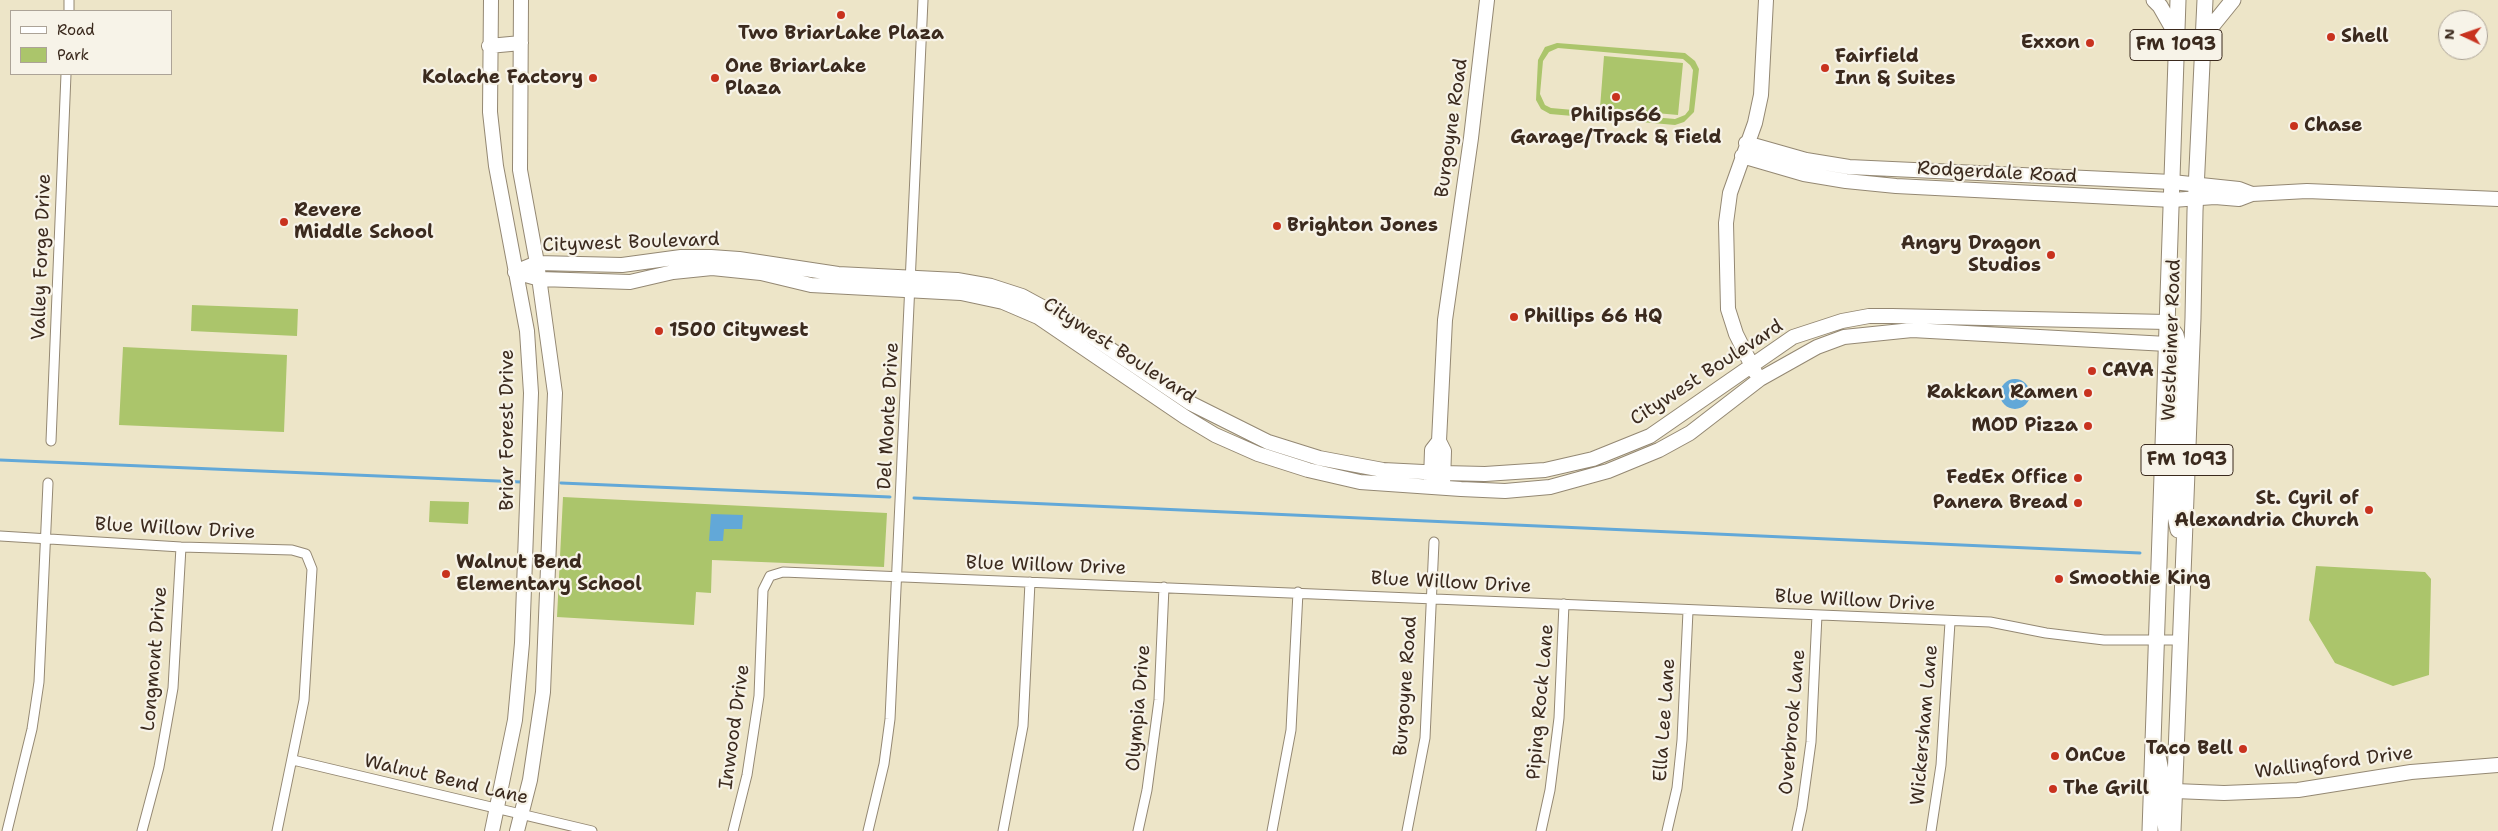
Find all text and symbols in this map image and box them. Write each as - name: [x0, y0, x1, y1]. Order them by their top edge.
- marker: Two BriarLake Plaza: [835, 9, 847, 21]
- legend: [10, 10, 172, 75]
- north arrow: [2438, 10, 2488, 60]
- text: Road: [57, 20, 95, 40]
- place label: Two BriarLake Plaza: [738, 23, 944, 45]
- place label: Shell: [2341, 26, 2389, 48]
- text: N: [2440, 28, 2458, 40]
- road number: FM 1093: [2130, 30, 2222, 60]
- marker: Shell: [2325, 31, 2337, 43]
- place label: Exxon: [2021, 32, 2080, 54]
- marker: Exxon: [2084, 37, 2096, 49]
- text: Park: [57, 45, 89, 65]
- place label: Fairfield Inn & Suites: [1835, 46, 1956, 90]
- place label: One BriarLake Plaza: [725, 56, 866, 100]
- street label: Burgoyne Road: [1431, 57, 1473, 199]
- marker: Fairfield Inn & Suites: [1819, 62, 1831, 74]
- place label: Kolache Factory: [422, 67, 583, 89]
- marker: Kolache Factory: [587, 72, 599, 84]
- marker: One BriarLake Plaza: [709, 72, 721, 84]
- marker: Philips66 Garage/Track & Field: [1610, 91, 1622, 103]
- place label: Philips66 Garage/Track & Field: [1510, 105, 1722, 149]
- place label: Chase: [2304, 115, 2363, 137]
- marker: Chase: [2288, 120, 2300, 132]
- street label: Rodgerdale Road: [1916, 157, 2078, 189]
- street label: Valley Forge Drive: [28, 173, 56, 341]
- place label: Revere Middle School: [294, 200, 434, 244]
- place label: Brighton Jones: [1287, 215, 1438, 237]
- marker: Revere Middle School: [278, 216, 290, 228]
- marker: Brighton Jones: [1271, 220, 1283, 232]
- street label: Citywest Boulevard: [542, 229, 720, 257]
- place label: Angry Dragon Studios: [1901, 233, 2041, 277]
- marker: Angry Dragon Studios: [2045, 249, 2057, 261]
- street label: Westheimer Road: [2158, 259, 2186, 421]
- street label: Citywest Boulevard: [1038, 293, 1200, 409]
- place label: Phillips 66 HQ: [1524, 306, 1662, 328]
- marker: Phillips 66 HQ: [1508, 311, 1520, 323]
- street label: Citywest Boulevard: [1626, 315, 1788, 431]
- place label: 1500 Citywest: [669, 320, 808, 342]
- marker: 1500 Citywest: [653, 325, 665, 337]
- street label: Del Monte Drive: [874, 342, 904, 490]
- street label: Briar Forest Drive: [497, 349, 519, 511]
- place label: CAVA: [2102, 360, 2154, 382]
- marker: CAVA: [2086, 365, 2098, 377]
- place label: Rakkan Ramen: [1927, 382, 2078, 404]
- marker: Rakkan Ramen: [2082, 387, 2094, 399]
- place label: MOD Pizza: [1971, 415, 2078, 437]
- marker: MOD Pizza: [2082, 420, 2094, 432]
- road number: FM 1093: [2141, 444, 2233, 476]
- place label: FedEx Office: [1946, 467, 2068, 489]
- marker: FedEx Office: [2072, 472, 2084, 484]
- place label: St. Cyril of Alexandria Church: [2174, 488, 2359, 532]
- place label: Panera Bread: [1933, 492, 2068, 514]
- marker: Panera Bread: [2072, 497, 2084, 509]
- marker: St. Cyril of Alexandria Church: [2363, 504, 2375, 516]
- street label: Blue Willow Drive: [94, 513, 256, 545]
- place label: Walnut Bend Elementary School: [456, 552, 642, 596]
- street label: Blue Willow Drive: [965, 552, 1127, 580]
- street label: Blue Willow Drive: [1370, 567, 1532, 599]
- marker: Walnut Bend Elementary School: [440, 568, 452, 580]
- place label: Smoothie King: [2069, 568, 2211, 590]
- marker: Smoothie King: [2053, 573, 2065, 585]
- street label: Blue Willow Drive: [1774, 585, 1936, 617]
- street label: Longmont Drive: [137, 586, 173, 732]
- street label: Burgoyne Road: [1390, 615, 1422, 757]
- street label: Piping Rock Lane: [1523, 623, 1559, 781]
- street label: Olympia Drive: [1122, 644, 1156, 772]
- street label: Wickersham Lane: [1907, 644, 1943, 806]
- street label: Overbrook Lane: [1775, 648, 1811, 796]
- street label: Ella Lee Lane: [1649, 658, 1681, 782]
- street label: Inwood Drive: [715, 663, 755, 791]
- place label: Taco Bell: [2146, 738, 2233, 760]
- street label: Wallingford Drive: [2253, 742, 2415, 784]
- marker: Taco Bell: [2237, 743, 2249, 755]
- place label: OnCue: [2065, 745, 2126, 767]
- street label: Walnut Bend Lane: [362, 750, 530, 810]
- marker: OnCue: [2049, 750, 2061, 762]
- place label: The Grill: [2063, 778, 2149, 800]
- marker: The Grill: [2047, 783, 2059, 795]

